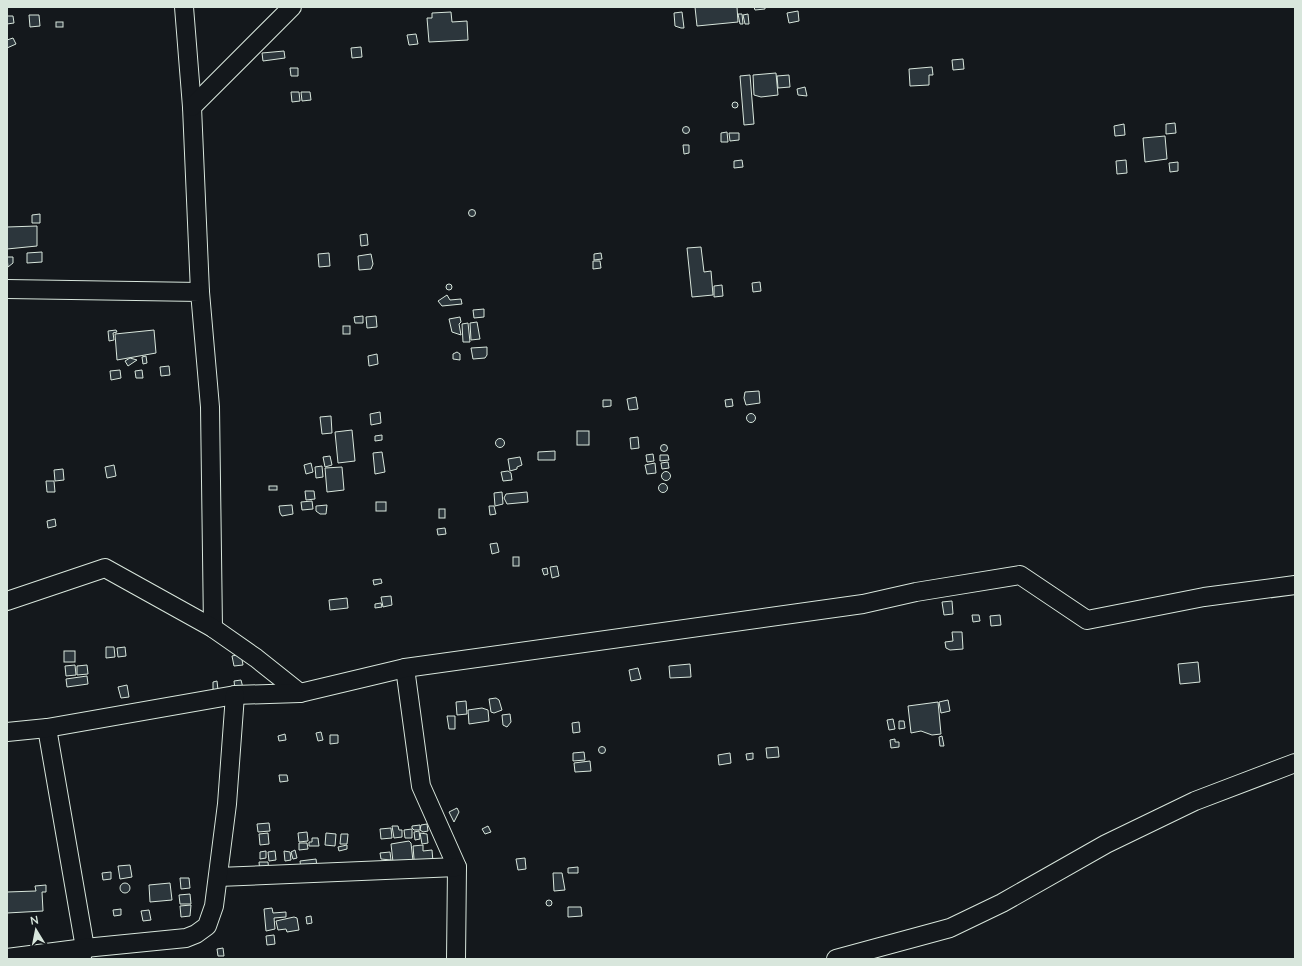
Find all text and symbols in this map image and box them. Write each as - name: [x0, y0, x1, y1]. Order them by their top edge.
- north arrow: [16, 910, 56, 950]
- text: N: [29, 913, 40, 929]

